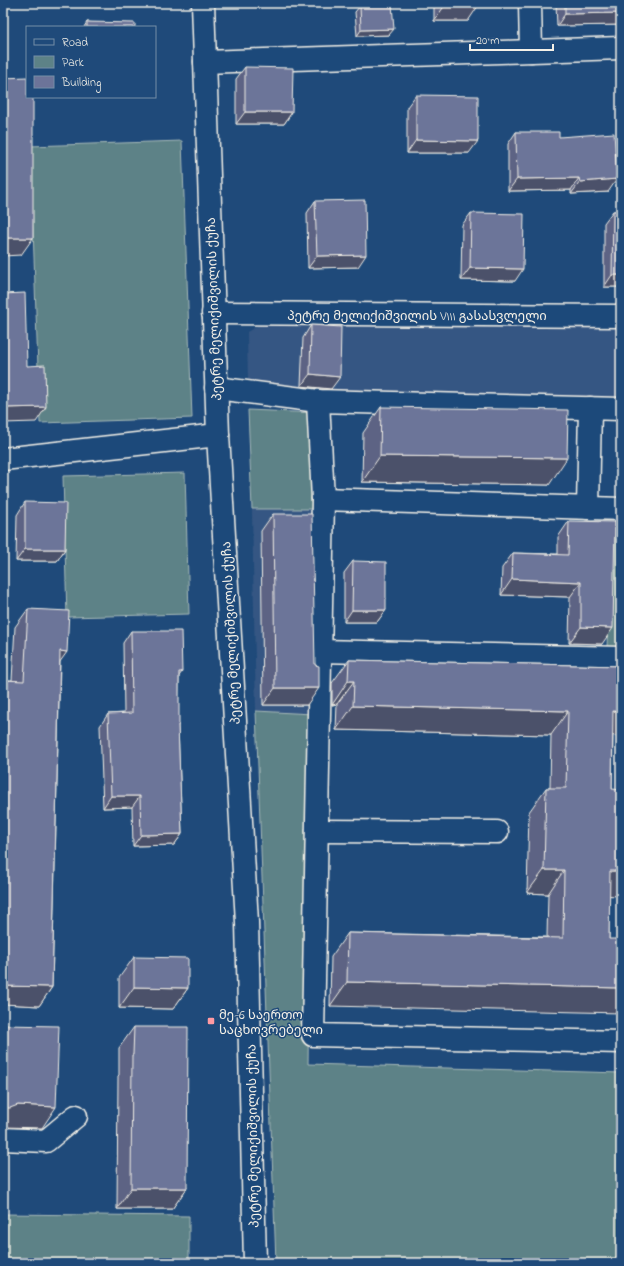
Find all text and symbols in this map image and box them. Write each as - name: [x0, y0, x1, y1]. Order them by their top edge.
- legend: [26, 26, 156, 98]
- scale bar: [470, 26, 553, 52]
- text: 20 m: [476, 32, 499, 50]
- text: Road: [62, 34, 88, 52]
- text: Park: [62, 54, 84, 72]
- text: Building: [61, 74, 101, 93]
- street label: პეტრე მელიქიშვილის ქუჩა: [202, 217, 227, 401]
- street label: პეტრე მელიქიშვილის VIII გასასვლელი: [287, 307, 547, 326]
- street label: პეტრე მელიქიშვილის ქუჩა: [217, 541, 246, 725]
- place label: მე-6 საერთო საცხოვრებელი: [219, 1006, 323, 1040]
- marker: მე-6 საერთო საცხოვრებელი: [206, 1016, 216, 1026]
- street label: პეტრე მელიქიშვილის ქუჩა: [242, 1044, 265, 1228]

